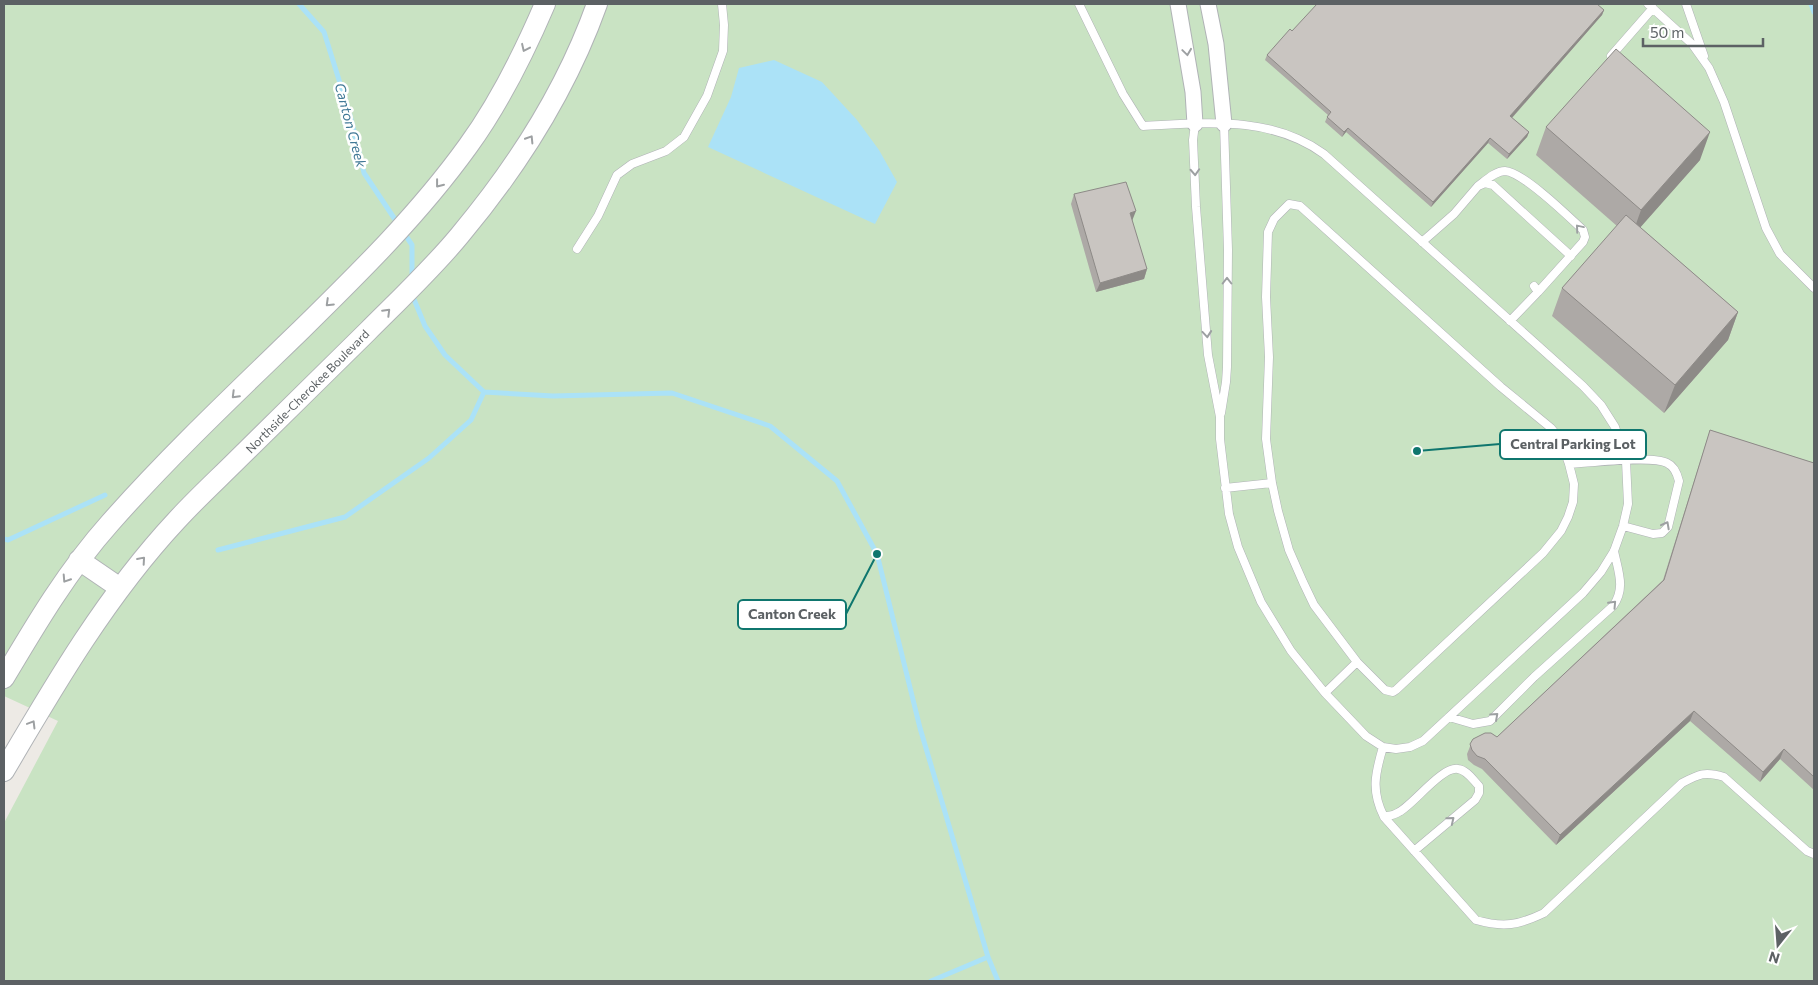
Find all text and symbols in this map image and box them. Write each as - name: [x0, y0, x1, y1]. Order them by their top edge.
- scale bar: [1643, 15, 1763, 47]
- text: 50 m: [1650, 23, 1684, 41]
- one-way arrow: [521, 43, 532, 52]
- one-way arrow: [1181, 48, 1192, 56]
- water label: Canton Creek: [332, 81, 371, 170]
- one-way arrow: [523, 136, 533, 145]
- one-way arrow: [1189, 169, 1200, 177]
- one-way arrow: [437, 178, 445, 187]
- one-way arrow: [1575, 225, 1584, 234]
- one-way arrow: [1222, 277, 1232, 285]
- one-way arrow: [325, 297, 334, 306]
- one-way arrow: [381, 309, 390, 318]
- street label: Northside-Cherokee Boulevard: [242, 326, 372, 456]
- one-way arrow: [1201, 331, 1212, 339]
- one-way arrow: [231, 389, 240, 398]
- callout: Central Parking Lot: [1500, 430, 1646, 459]
- text: Central Parking Lot: [1510, 435, 1636, 452]
- one-way arrow: [1660, 522, 1670, 531]
- one-way arrow: [137, 557, 146, 566]
- one-way arrow: [63, 573, 72, 583]
- callout: Canton Creek: [738, 600, 846, 629]
- one-way arrow: [1607, 601, 1616, 610]
- text: Canton Creek: [748, 605, 836, 622]
- one-way arrow: [1489, 712, 1498, 721]
- one-way arrow: [26, 720, 36, 729]
- one-way arrow: [1446, 817, 1455, 826]
- north arrow: [1753, 920, 1803, 970]
- text: N: [1767, 948, 1782, 968]

